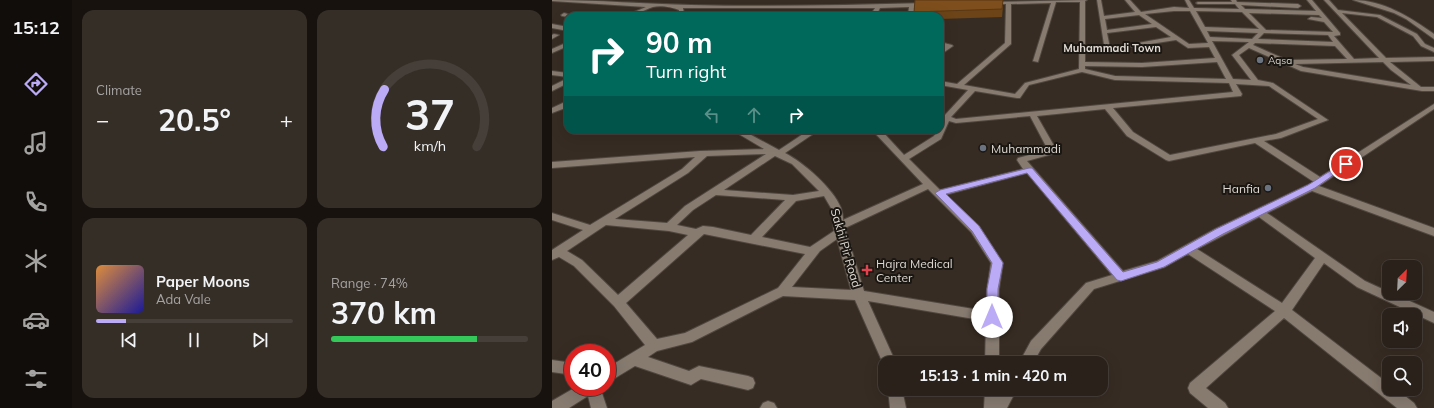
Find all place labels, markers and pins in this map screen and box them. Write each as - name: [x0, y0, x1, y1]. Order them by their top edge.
- place label: Aqsa: [1268, 54, 1292, 67]
- marker: Aqsa: [1255, 55, 1265, 65]
- place label: Muhammadi: [991, 141, 1061, 156]
- marker: Muhammadi: [978, 143, 988, 153]
- pin: [1329, 147, 1363, 181]
- place label: Hanfia: [1222, 181, 1260, 196]
- marker: Hanfia: [1263, 183, 1273, 193]
- place label: Hajra Medical Center: [876, 256, 953, 285]
- marker: Hajra Medical Center: [861, 264, 873, 276]

